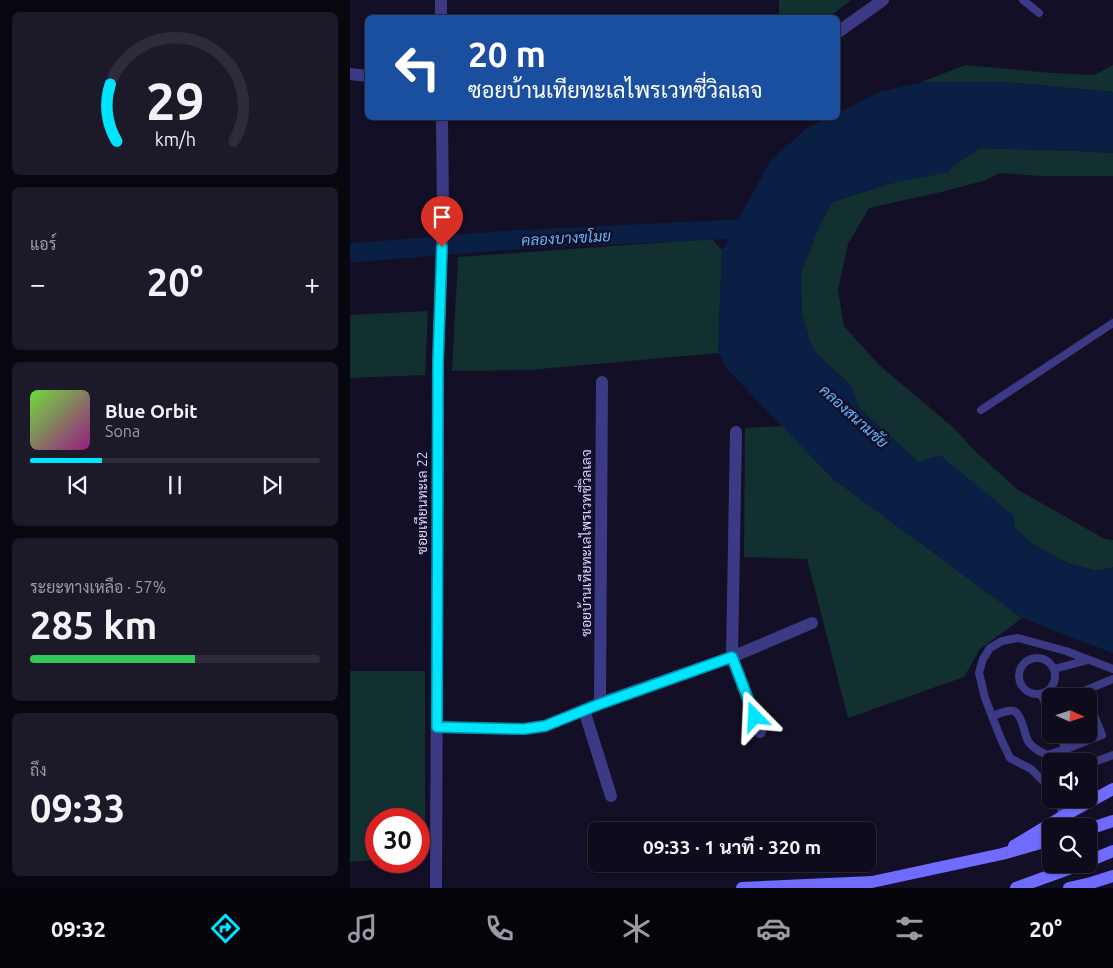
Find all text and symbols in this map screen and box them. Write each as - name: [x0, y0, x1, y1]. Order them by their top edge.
- text: 20 m: [468, 34, 546, 74]
- icon: left: [385, 35, 450, 100]
- text: 29: [146, 72, 204, 130]
- text: ซอยบ้านเทียทะเลไพรเวทซี่วิลเลจ: [468, 77, 763, 102]
- text: km/h: [154, 129, 196, 149]
- pin: [421, 196, 463, 247]
- icon: arrive: [428, 203, 456, 231]
- water label: คลองบางขโมย: [521, 226, 612, 249]
- text: แอร์: [30, 235, 56, 253]
- text: 20°: [147, 261, 203, 303]
- text: −: [30, 268, 46, 299]
- text: +: [304, 268, 320, 299]
- water label: คลองสนามชัย: [816, 381, 892, 451]
- text: Blue Orbit: [105, 400, 198, 422]
- text: Sona: [105, 422, 140, 440]
- street label: ซอยบ้านเทียทะเลไพรเวทซี่วิลเลจ: [574, 449, 594, 637]
- street label: ซอยเทียนทะเล 22: [413, 451, 430, 555]
- icon: previous: [64, 471, 92, 499]
- icon: pause: [161, 471, 189, 499]
- icon: next: [258, 471, 286, 499]
- text: ระยะทางเหลือ · 57%: [30, 578, 166, 596]
- text: 285 km: [30, 604, 157, 646]
- north arrow: [1042, 688, 1098, 742]
- map controls: [1042, 688, 1097, 873]
- position arrow: [728, 690, 780, 742]
- button: sound: [1042, 753, 1097, 808]
- text: ถึง: [30, 761, 47, 779]
- text: 09:33: [30, 787, 125, 829]
- speed limit sign: 30: [365, 808, 430, 873]
- button: search: [1042, 818, 1097, 873]
- text: 09:33 · 1 นาที · 320 m: [643, 836, 821, 858]
- icon: directions: [208, 911, 243, 946]
- icon: music: [345, 911, 380, 946]
- icon: phone: [482, 911, 517, 946]
- icon: climate: [619, 911, 654, 946]
- icon: car: [756, 911, 791, 946]
- icon: filters: [892, 911, 927, 946]
- text: 09:32: [51, 916, 106, 941]
- text: 20°: [1029, 916, 1062, 941]

